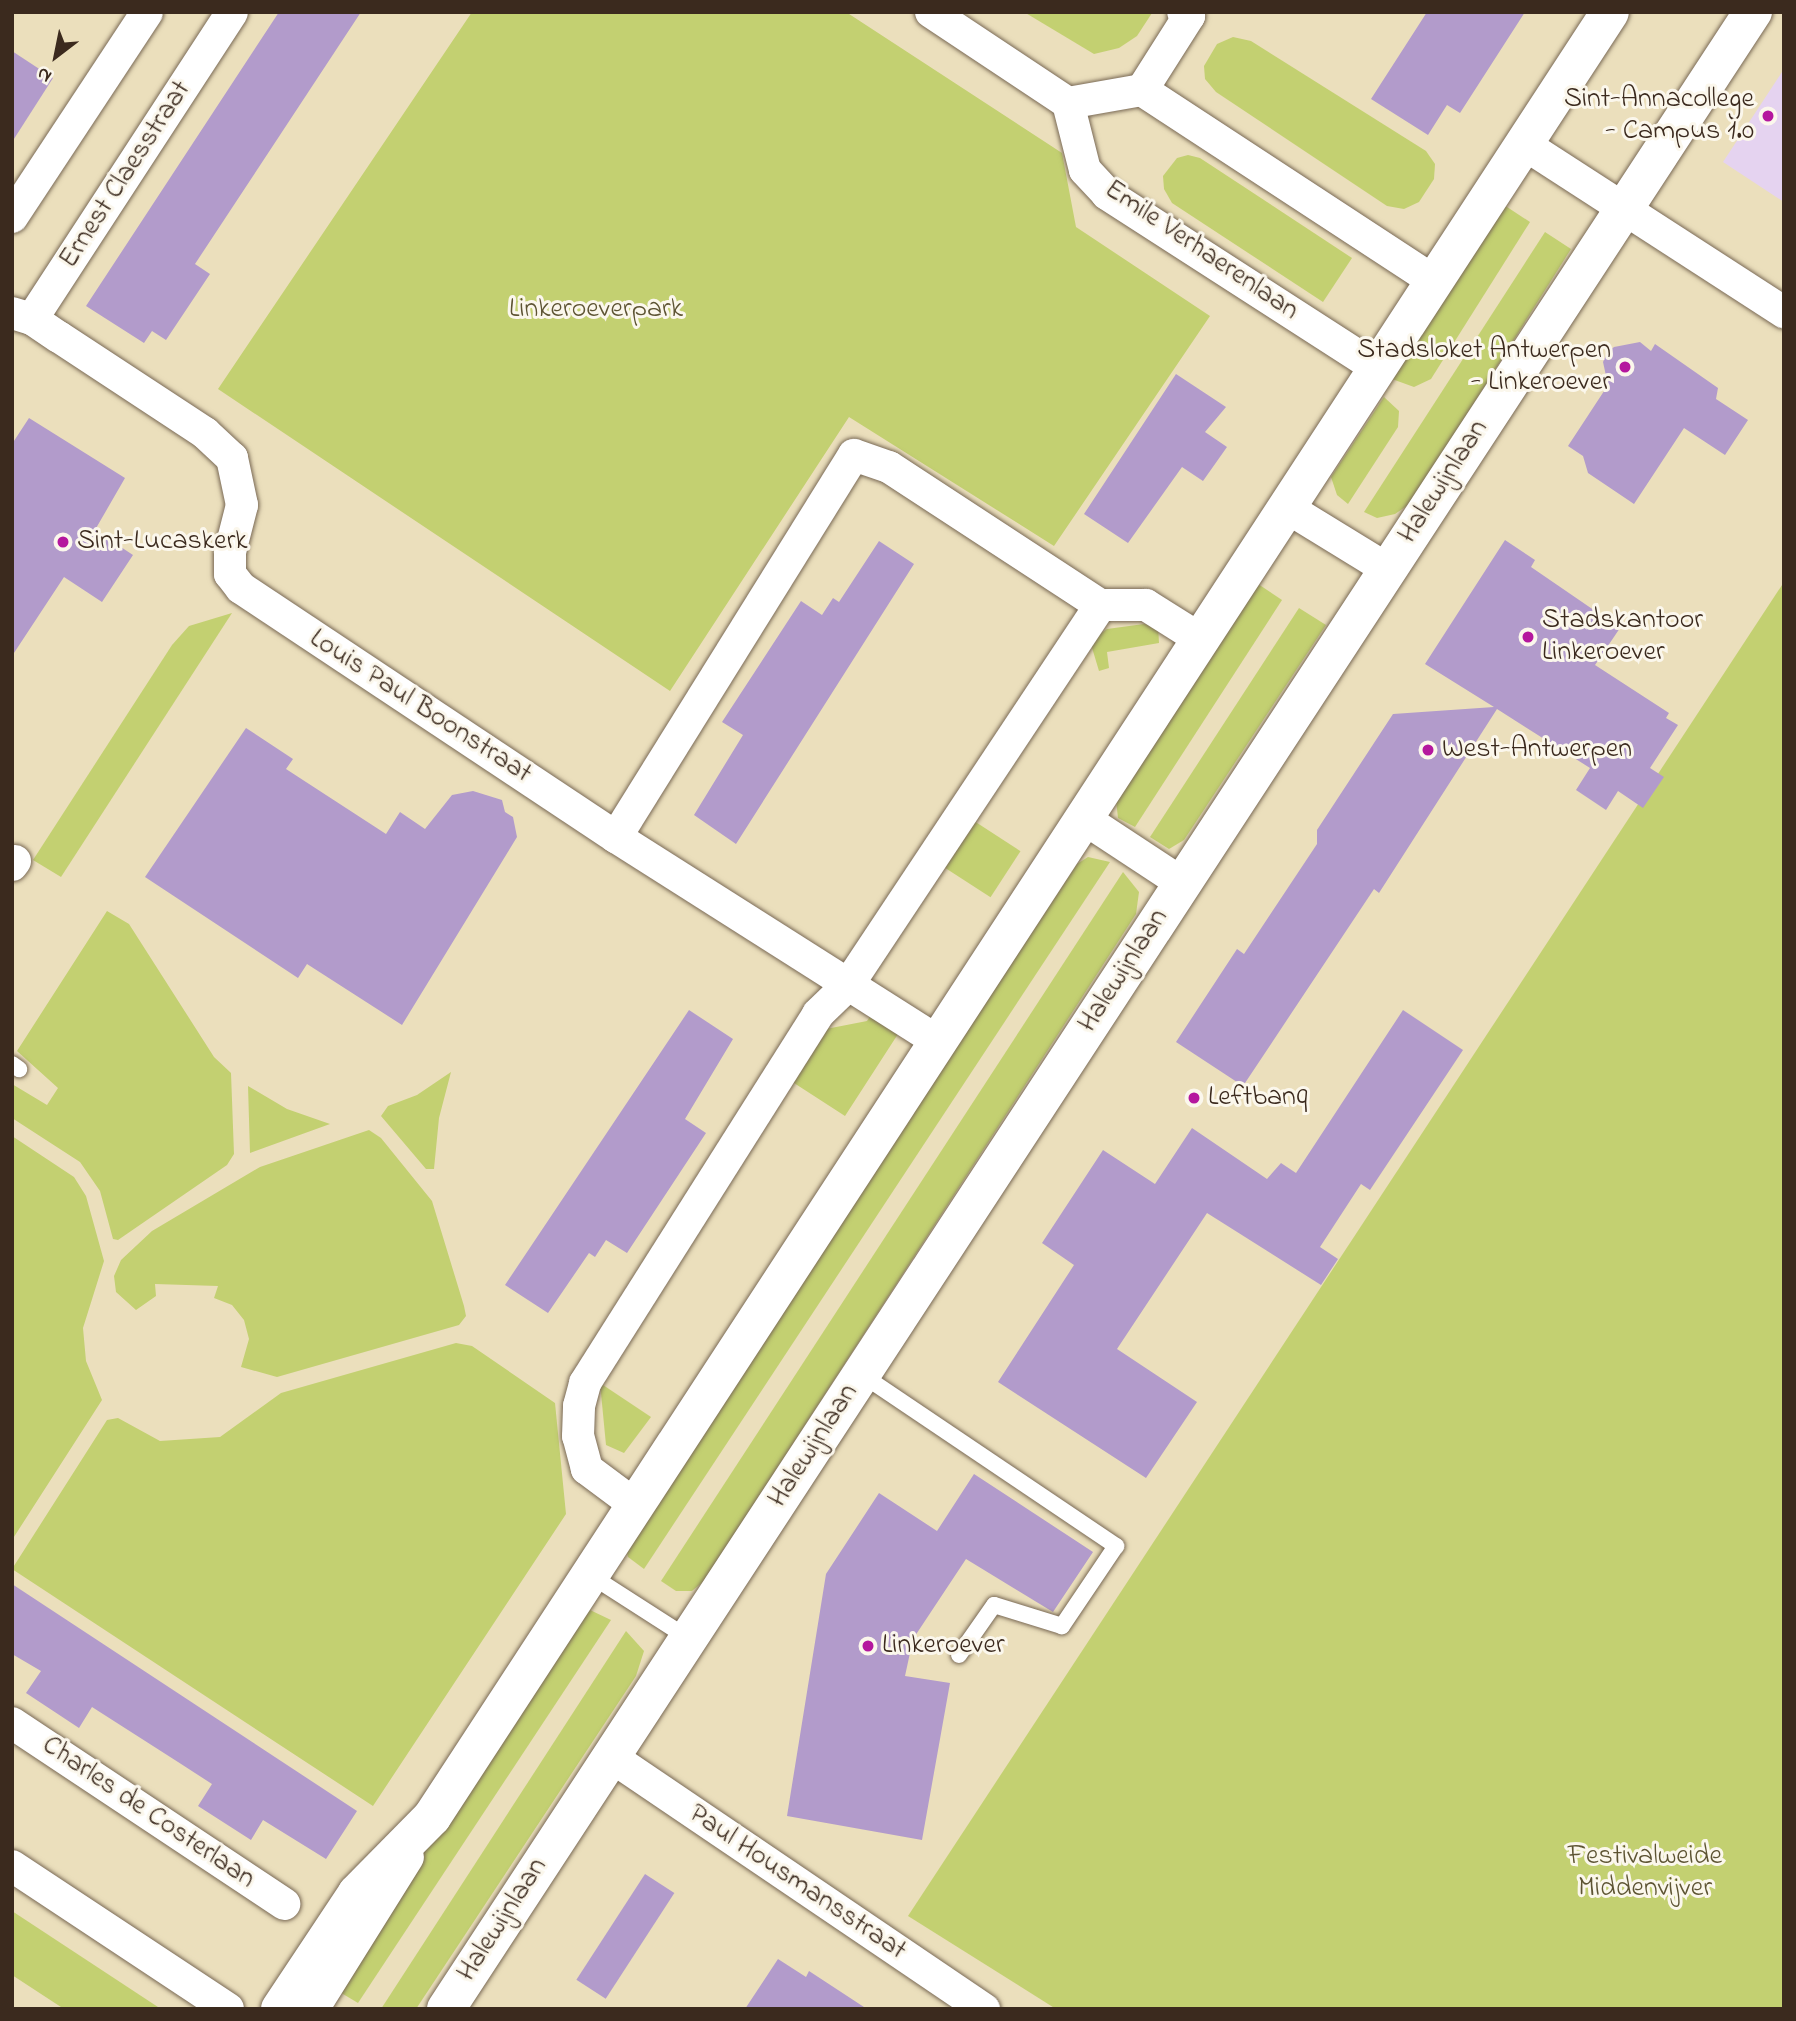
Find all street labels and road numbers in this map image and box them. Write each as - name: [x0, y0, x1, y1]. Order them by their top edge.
- street label: Ernest Claesstraat: [53, 75, 199, 275]
- street label: Emile Verhaerenlaan: [1097, 174, 1305, 328]
- street label: Halewijnlaan: [1392, 414, 1496, 550]
- street label: Louis Paul Boonstraat: [303, 623, 537, 791]
- street label: Halewijnlaan: [1072, 903, 1176, 1039]
- street label: Halewijnlaan: [762, 1378, 866, 1514]
- street label: Charles de Costerlaan: [35, 1729, 261, 1897]
- street label: Paul Housmansstraat: [682, 1798, 912, 1968]
- street label: Halewijnlaan: [451, 1852, 555, 1988]

